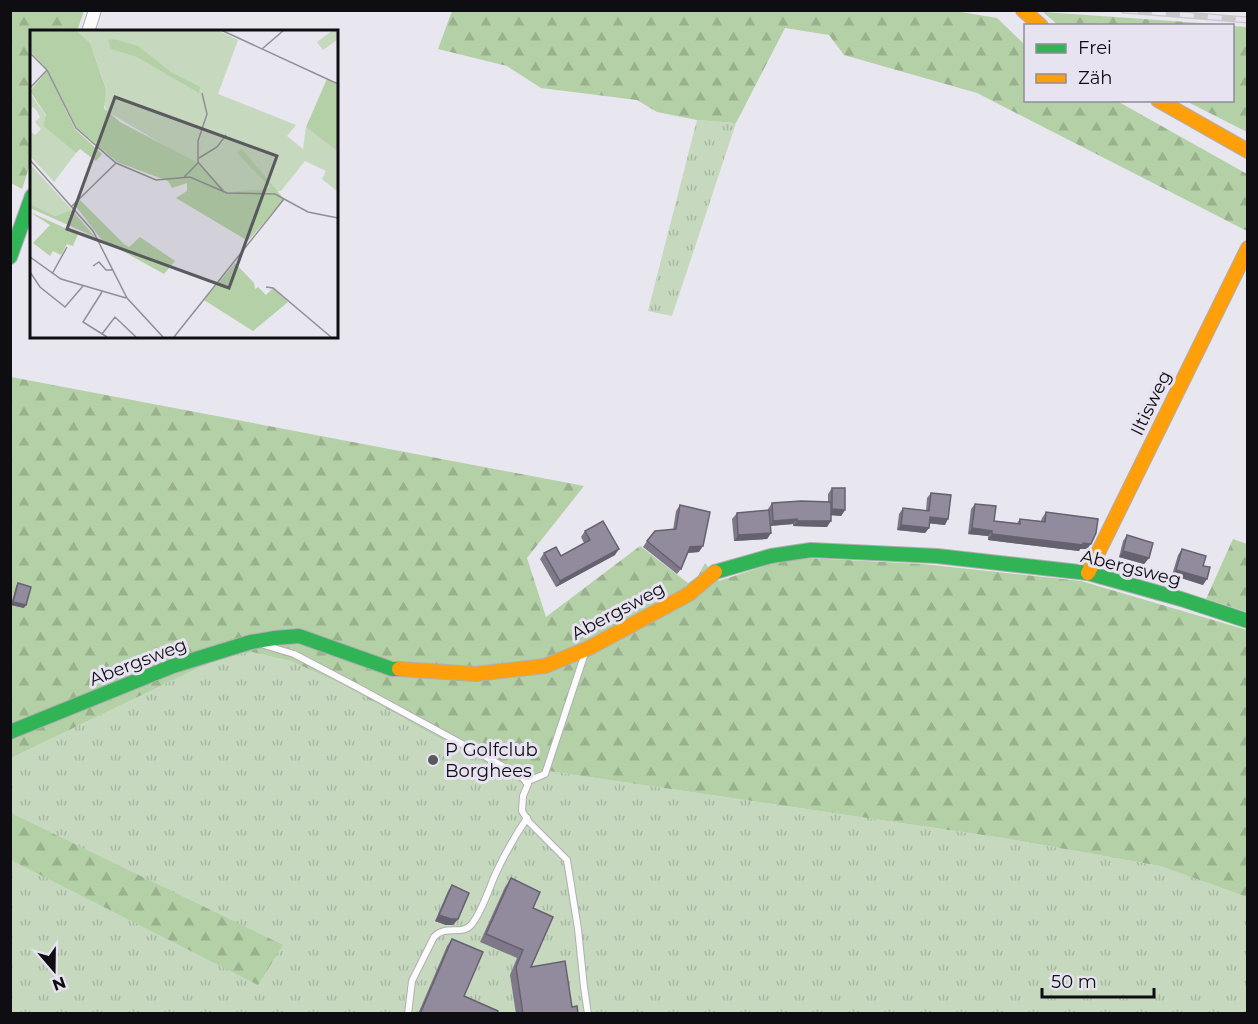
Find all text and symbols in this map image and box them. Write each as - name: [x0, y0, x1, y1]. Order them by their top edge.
- legend: [1024, 24, 1234, 102]
- inset map: [30, 30, 338, 338]
- text: Frei: [1078, 37, 1112, 59]
- text: Zäh: [1078, 67, 1113, 89]
- street label: Iltisweg: [1126, 367, 1176, 439]
- street label: Abergsweg: [1079, 545, 1183, 591]
- street label: Abergsweg: [568, 577, 668, 645]
- street label: Abergsweg: [86, 633, 190, 691]
- place label: P Golfclub Borghees: [445, 739, 538, 782]
- marker: P Golfclub Borghees: [426, 753, 440, 767]
- north arrow: [24, 940, 84, 1000]
- scale bar: [1042, 961, 1154, 999]
- text: 50 m: [1051, 971, 1097, 993]
- text: N: [50, 972, 68, 995]

